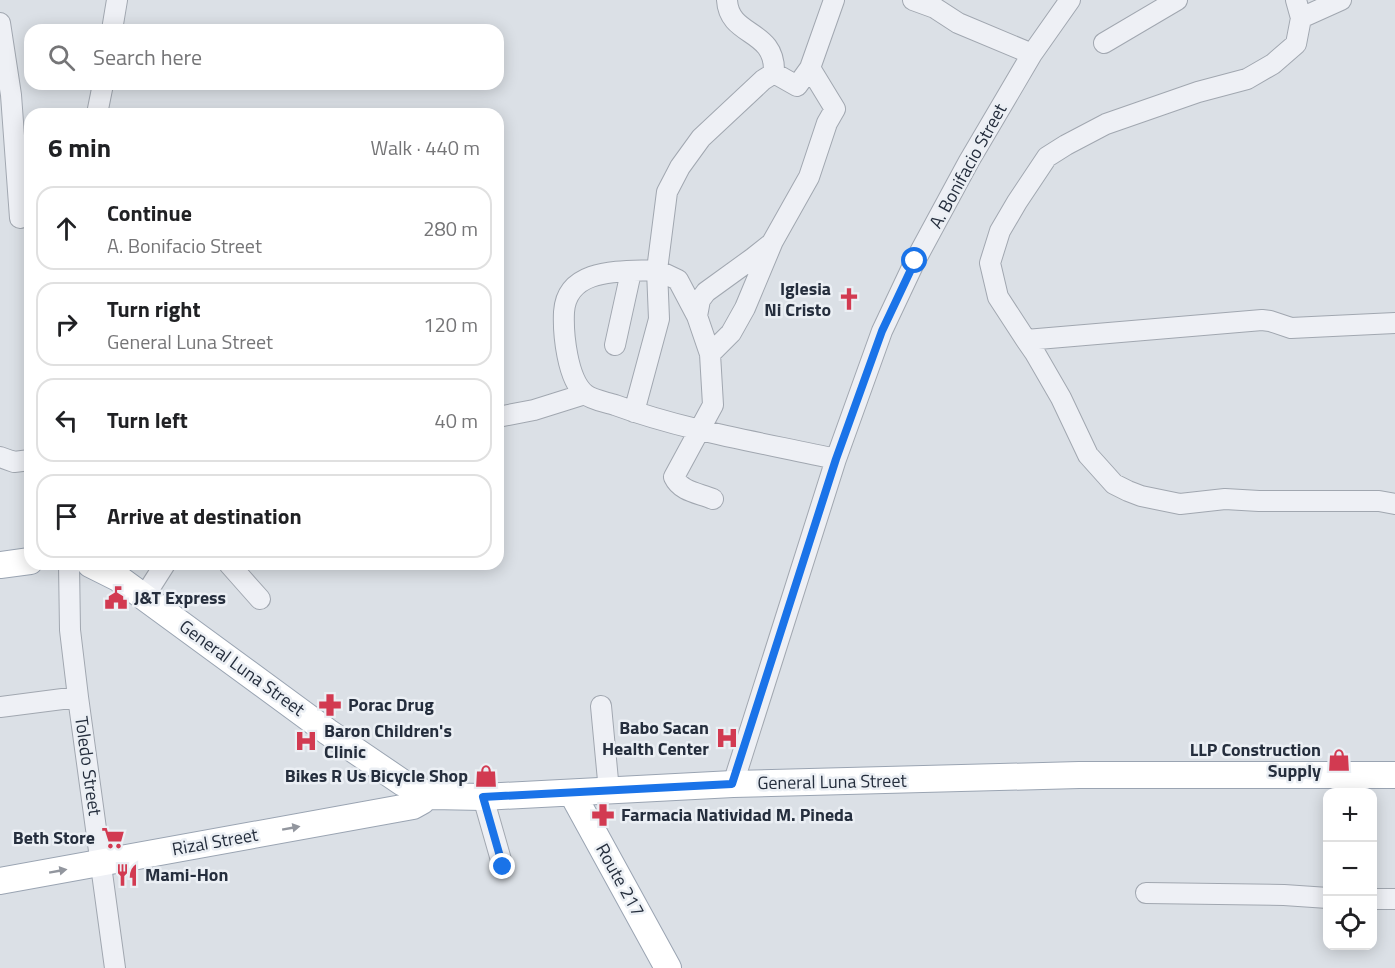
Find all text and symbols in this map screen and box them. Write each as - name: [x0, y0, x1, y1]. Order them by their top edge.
- search box: [24, 24, 504, 90]
- text: Search here: [93, 40, 202, 74]
- icon: search: [45, 41, 78, 74]
- street label: A. Bonifacio Street: [922, 98, 1013, 233]
- text: 6 min: [48, 128, 111, 167]
- text: Walk · 440 m: [371, 132, 480, 163]
- text: Continue: [107, 196, 192, 230]
- icon: ahead: [50, 212, 83, 245]
- text: 280 m: [423, 213, 478, 244]
- text: A. Bonifacio Street: [107, 230, 262, 261]
- route start: [901, 247, 927, 273]
- place label: Iglesia Ni Cristo: [764, 275, 831, 323]
- church icon: Iglesia Ni Cristo: [836, 286, 862, 312]
- text: Turn right: [107, 292, 201, 326]
- icon: right: [50, 308, 83, 341]
- text: 120 m: [423, 309, 478, 340]
- text: General Luna Street: [107, 326, 273, 357]
- text: Turn left: [107, 403, 188, 437]
- icon: left: [50, 404, 83, 437]
- text: 40 m: [434, 405, 478, 436]
- text: Arrive at destination: [107, 499, 302, 533]
- icon: arrive: [50, 500, 83, 533]
- place label: J&T Express: [134, 584, 226, 611]
- public building icon: J&T Express: [103, 585, 129, 611]
- street label: General Luna Street: [174, 613, 311, 723]
- place label: Porac Drug: [348, 691, 434, 718]
- pharmacy icon: Porac Drug: [317, 692, 343, 718]
- place label: Babo Sacan Health Center: [602, 714, 709, 762]
- street label: Toledo Street: [68, 715, 109, 818]
- place label: Baron Children's Clinic: [324, 717, 452, 765]
- hospital icon: Babo Sacan Health Center: [714, 725, 740, 751]
- hospital icon: Baron Children's Clinic: [293, 728, 319, 754]
- place label: LLP Construction Supply: [1190, 736, 1321, 784]
- shop icon: LLP Construction Supply: [1326, 747, 1352, 773]
- place label: Bikes R Us Bicycle Shop: [285, 762, 468, 789]
- shop icon: Bikes R Us Bicycle Shop: [473, 763, 499, 789]
- street label: General Luna Street: [757, 767, 908, 796]
- map controls: [1323, 788, 1377, 950]
- button: +: [1323, 788, 1377, 842]
- place label: Farmacia Natividad M. Pineda: [621, 801, 853, 828]
- pharmacy icon: Farmacia Natividad M. Pineda: [590, 802, 616, 828]
- street label: Rizal Street: [170, 821, 261, 862]
- one-way arrow: [281, 823, 300, 832]
- place label: Beth Store: [13, 824, 95, 851]
- supermarket icon: Beth Store: [100, 825, 126, 851]
- street label: Route 217: [589, 838, 652, 921]
- button: −: [1323, 842, 1377, 896]
- route end: [489, 853, 515, 879]
- place label: Mami-Hon: [145, 861, 228, 888]
- restaurant icon: Mami-Hon: [114, 862, 140, 888]
- one-way arrow: [48, 866, 67, 875]
- button: locate: [1323, 896, 1377, 950]

